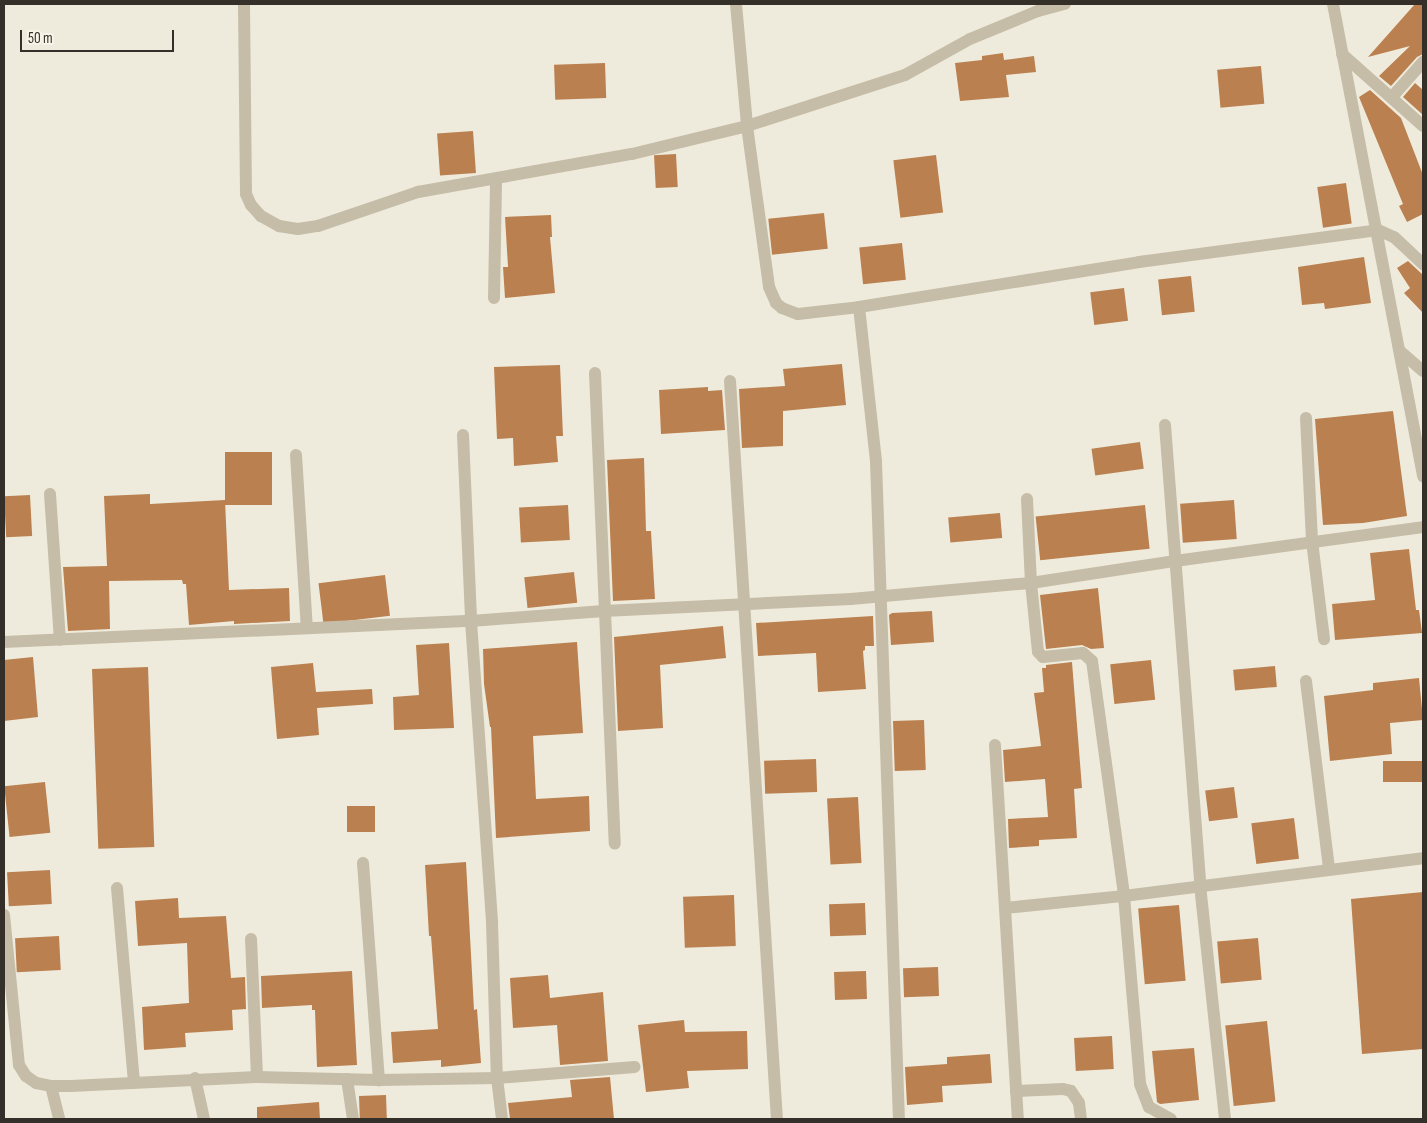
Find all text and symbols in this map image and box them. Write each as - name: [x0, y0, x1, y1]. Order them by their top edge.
- scale bar: [22, 20, 176, 52]
- text: 50 m: [28, 29, 53, 48]

